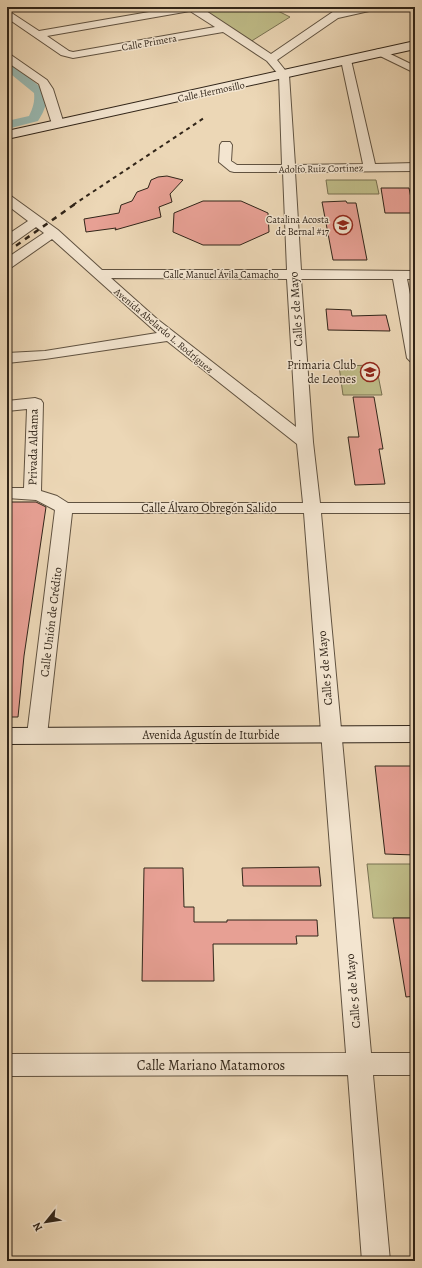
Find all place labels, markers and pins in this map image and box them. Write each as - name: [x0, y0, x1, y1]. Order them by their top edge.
- place label: Catalina Acosta de Bernal #17: [266, 213, 330, 238]
- school or university icon: Catalina Acosta de Bernal #17: [332, 214, 354, 236]
- place label: Primaria Club de Leones: [287, 357, 356, 387]
- school or university icon: Primaria Club de Leones: [359, 361, 381, 383]

